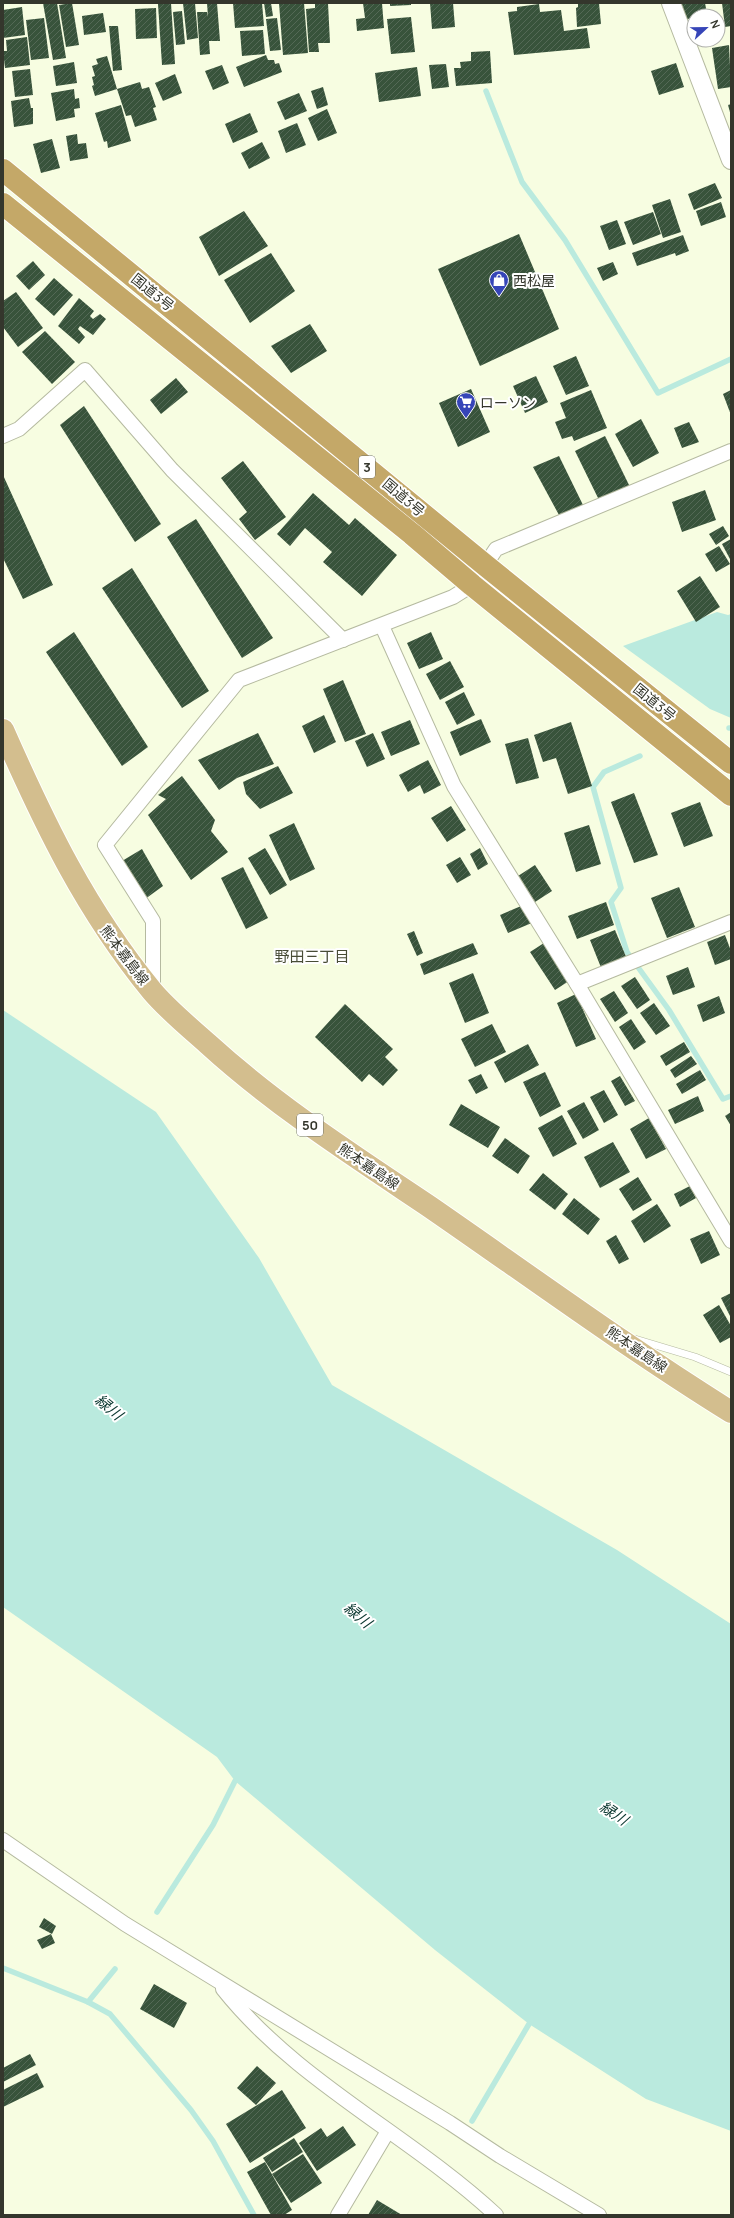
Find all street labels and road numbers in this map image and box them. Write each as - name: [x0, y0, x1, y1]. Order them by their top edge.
- street label: 国道3号: [128, 269, 178, 315]
- road number: 3: [359, 456, 375, 478]
- street label: 国道3号: [379, 474, 429, 520]
- street label: 国道3号: [630, 679, 680, 725]
- street label: 熊本嘉島線: [96, 921, 154, 989]
- road number: 50: [297, 1114, 323, 1136]
- street label: 熊本嘉島線: [335, 1139, 403, 1193]
- street label: 熊本嘉島線: [603, 1322, 671, 1376]

